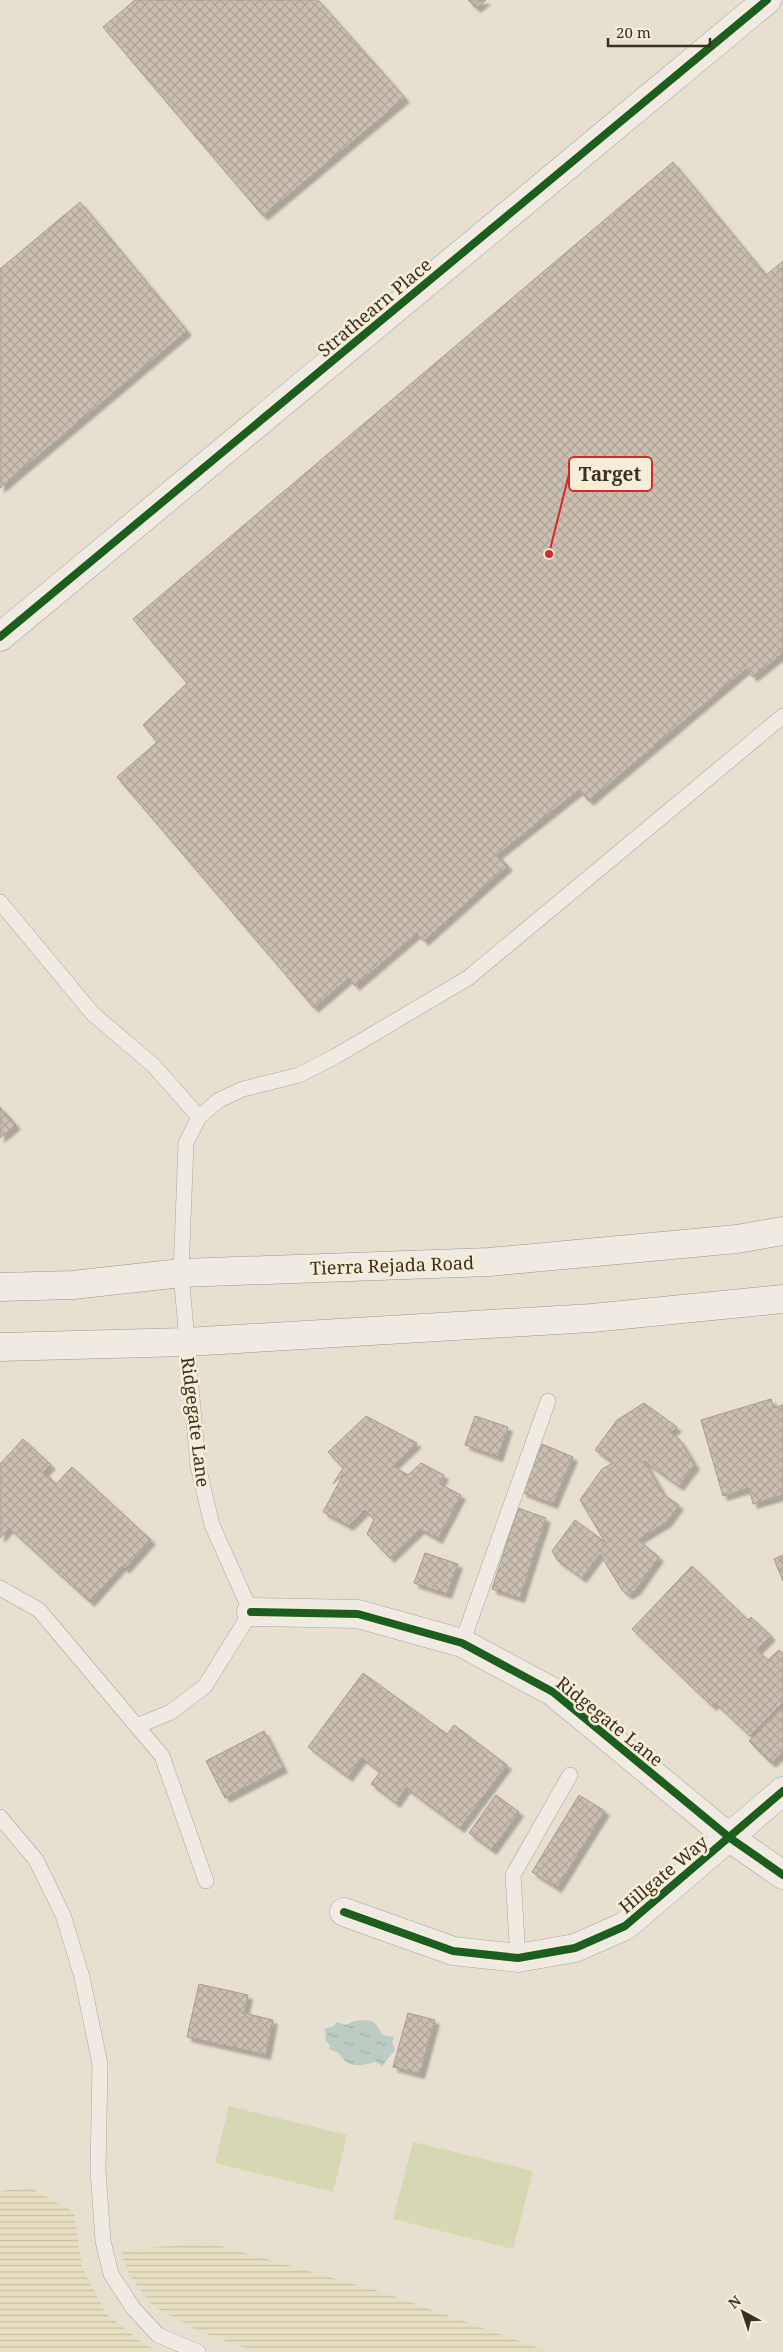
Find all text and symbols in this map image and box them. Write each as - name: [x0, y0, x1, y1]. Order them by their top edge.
- scale bar: [608, 15, 710, 47]
- text: 20 m: [616, 22, 651, 42]
- street label: Strathearn Place: [312, 252, 436, 362]
- callout: Target: [569, 457, 652, 491]
- text: Target: [579, 461, 641, 487]
- street label: Tierra Rejada Road: [310, 1250, 474, 1280]
- street label: Ridgegate Lane: [176, 1356, 216, 1488]
- street label: Ridgegate Lane: [552, 1670, 668, 1772]
- street label: Hillgate Way: [613, 1829, 713, 1918]
- north arrow: [718, 2287, 768, 2337]
- text: N: [724, 2291, 745, 2312]

